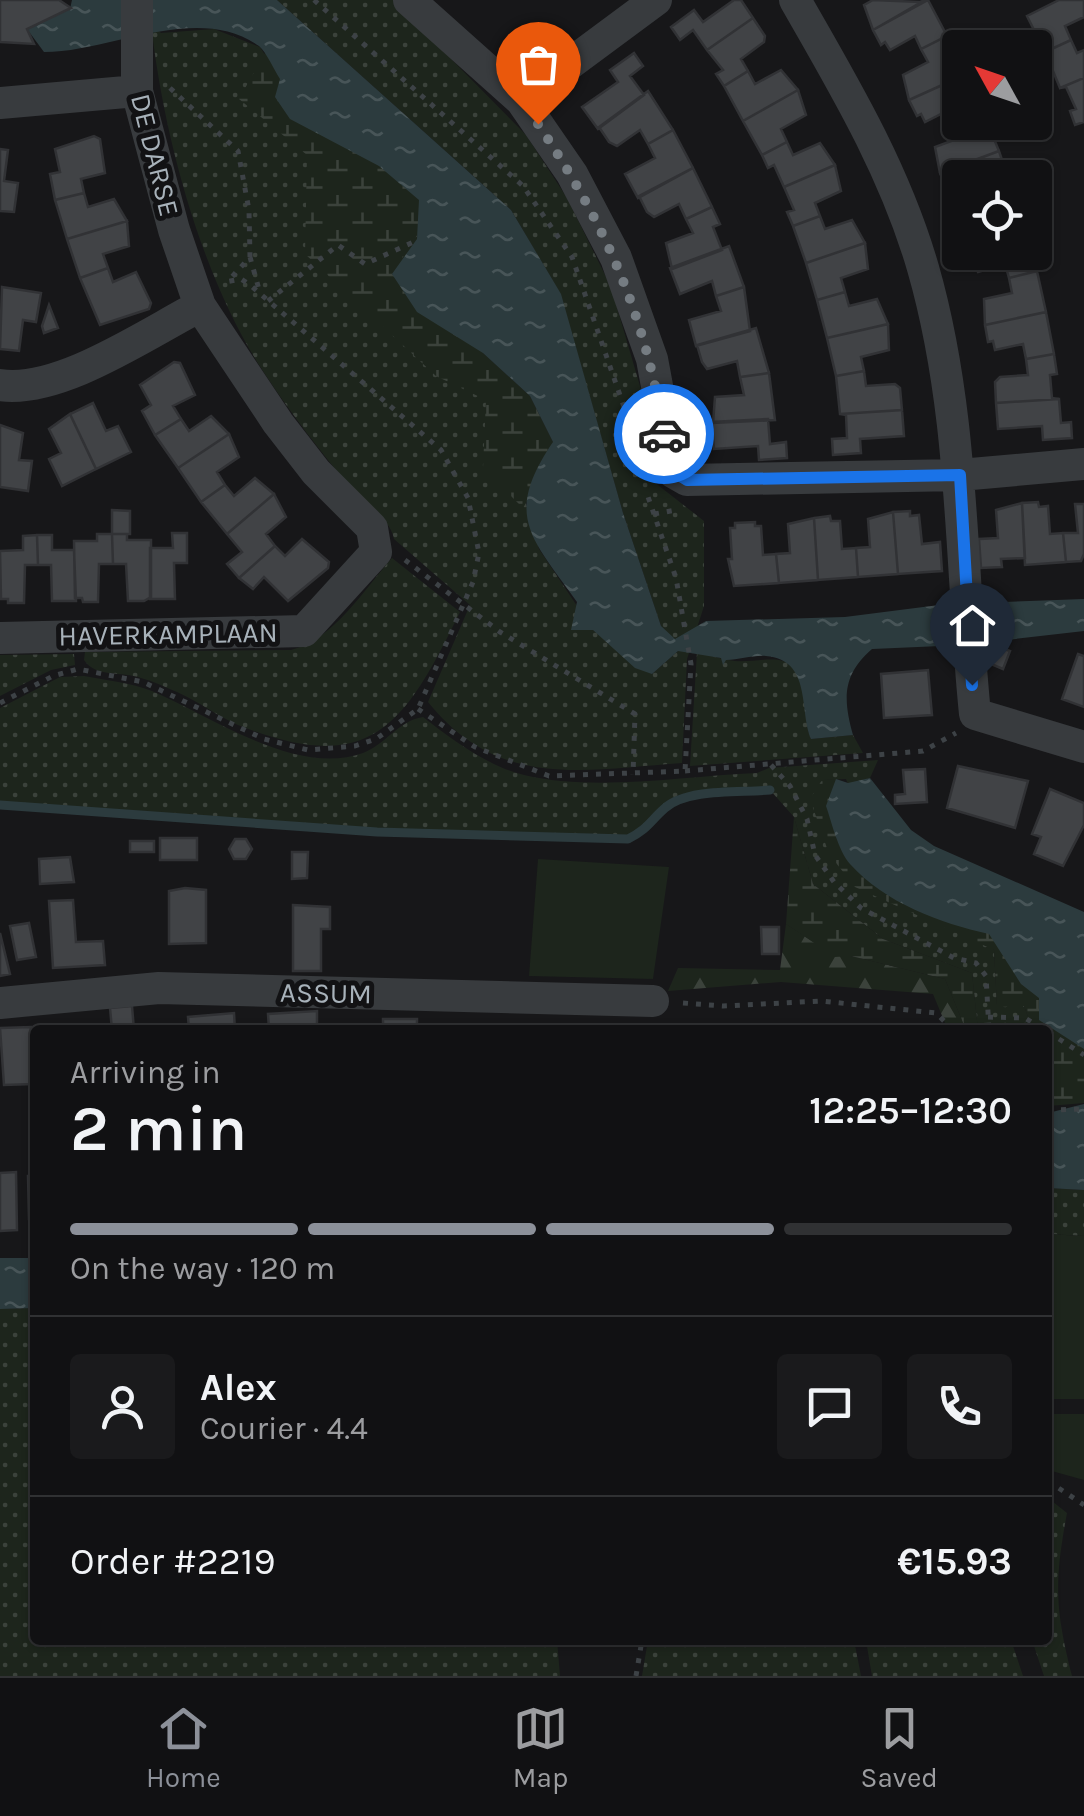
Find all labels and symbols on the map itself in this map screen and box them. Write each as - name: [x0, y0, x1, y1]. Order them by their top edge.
- pin: [496, 22, 581, 125]
- north arrow: [942, 30, 1052, 140]
- street label: DE DARSE: [124, 90, 186, 220]
- courier: [614, 384, 714, 484]
- pin: [930, 583, 1015, 686]
- street label: HAVERKAMPLAAN: [58, 616, 278, 652]
- street label: ASSUM: [280, 976, 372, 1010]

